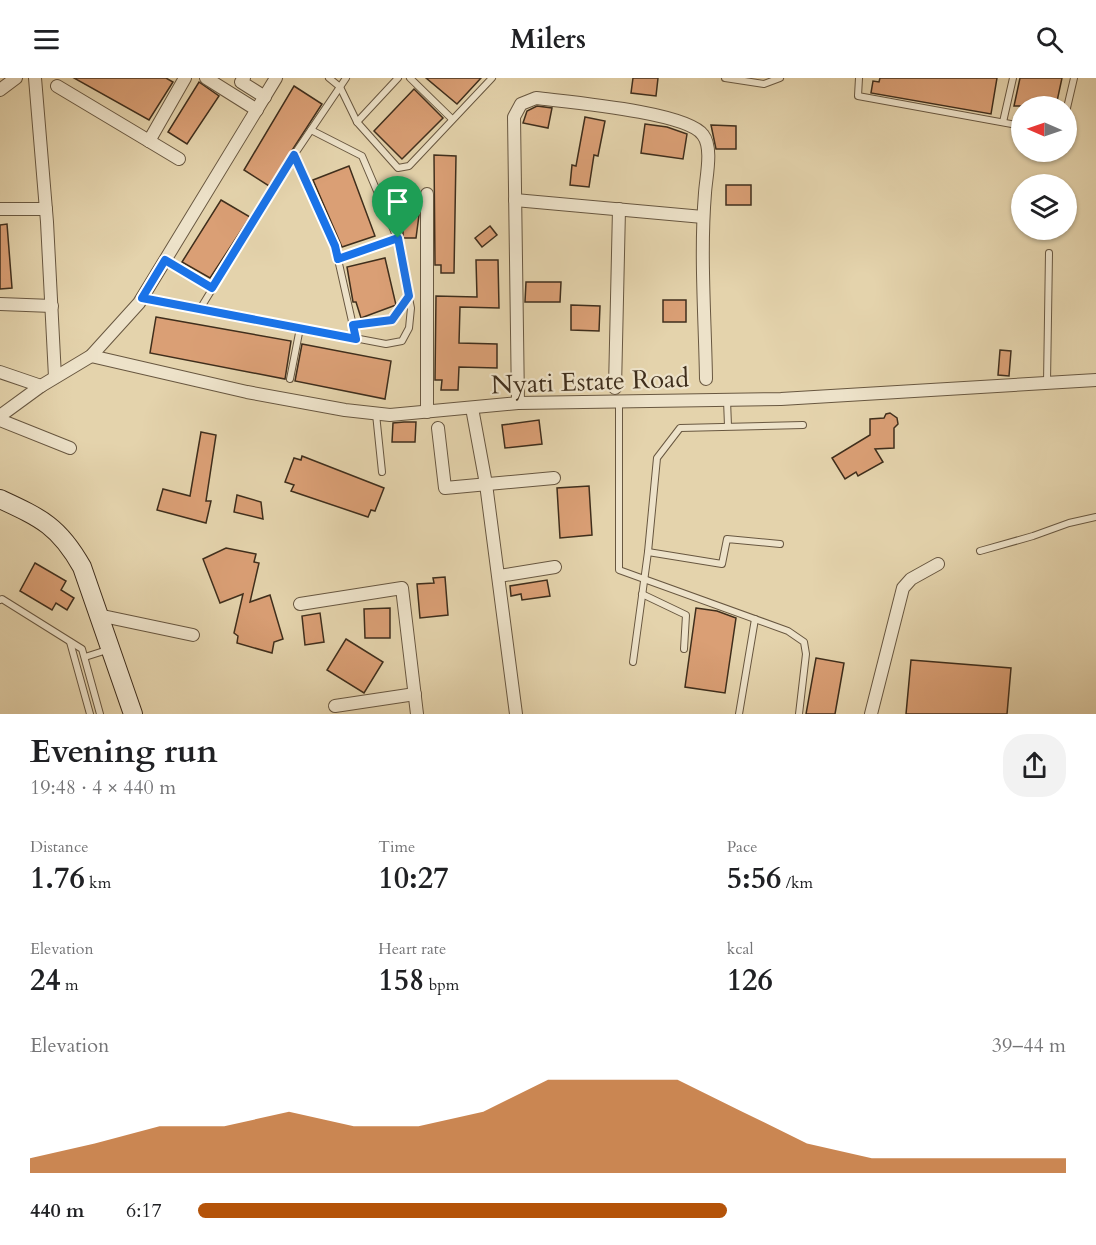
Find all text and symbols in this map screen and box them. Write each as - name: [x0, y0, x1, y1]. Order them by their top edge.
- text: Milers: [510, 21, 586, 58]
- icon: menu: [30, 23, 63, 56]
- icon: search: [1033, 23, 1066, 56]
- north arrow: [1011, 96, 1077, 162]
- map controls: [1011, 96, 1077, 240]
- button: layers: [1011, 174, 1077, 240]
- pin: [372, 176, 423, 238]
- icon: arrive: [381, 185, 414, 218]
- street label: Nyati Estate Road: [490, 361, 690, 402]
- text: Evening run: [30, 729, 218, 774]
- button: share: [1003, 734, 1066, 797]
- text: 19:48 · 4 × 440 m: [30, 774, 176, 801]
- text: Distance: [30, 836, 88, 858]
- text: Time: [378, 836, 415, 858]
- text: Pace: [727, 836, 758, 858]
- text: 1.76: [30, 858, 85, 899]
- text: 10:27: [378, 858, 449, 899]
- text: 5:56: [727, 858, 781, 899]
- text: km: [85, 872, 111, 894]
- text: /km: [781, 872, 813, 894]
- text: Elevation: [30, 938, 94, 960]
- text: Heart rate: [378, 938, 446, 960]
- text: kcal: [727, 938, 754, 960]
- text: 24: [30, 960, 61, 1001]
- text: 158: [378, 960, 424, 1001]
- text: 126: [727, 960, 773, 1001]
- text: m: [61, 974, 79, 996]
- text: bpm: [424, 974, 459, 996]
- text: Elevation: [30, 1032, 109, 1059]
- text: 39–44 m: [992, 1032, 1066, 1059]
- text: 440 m: [30, 1197, 85, 1224]
- text: 6:17: [126, 1197, 162, 1224]

